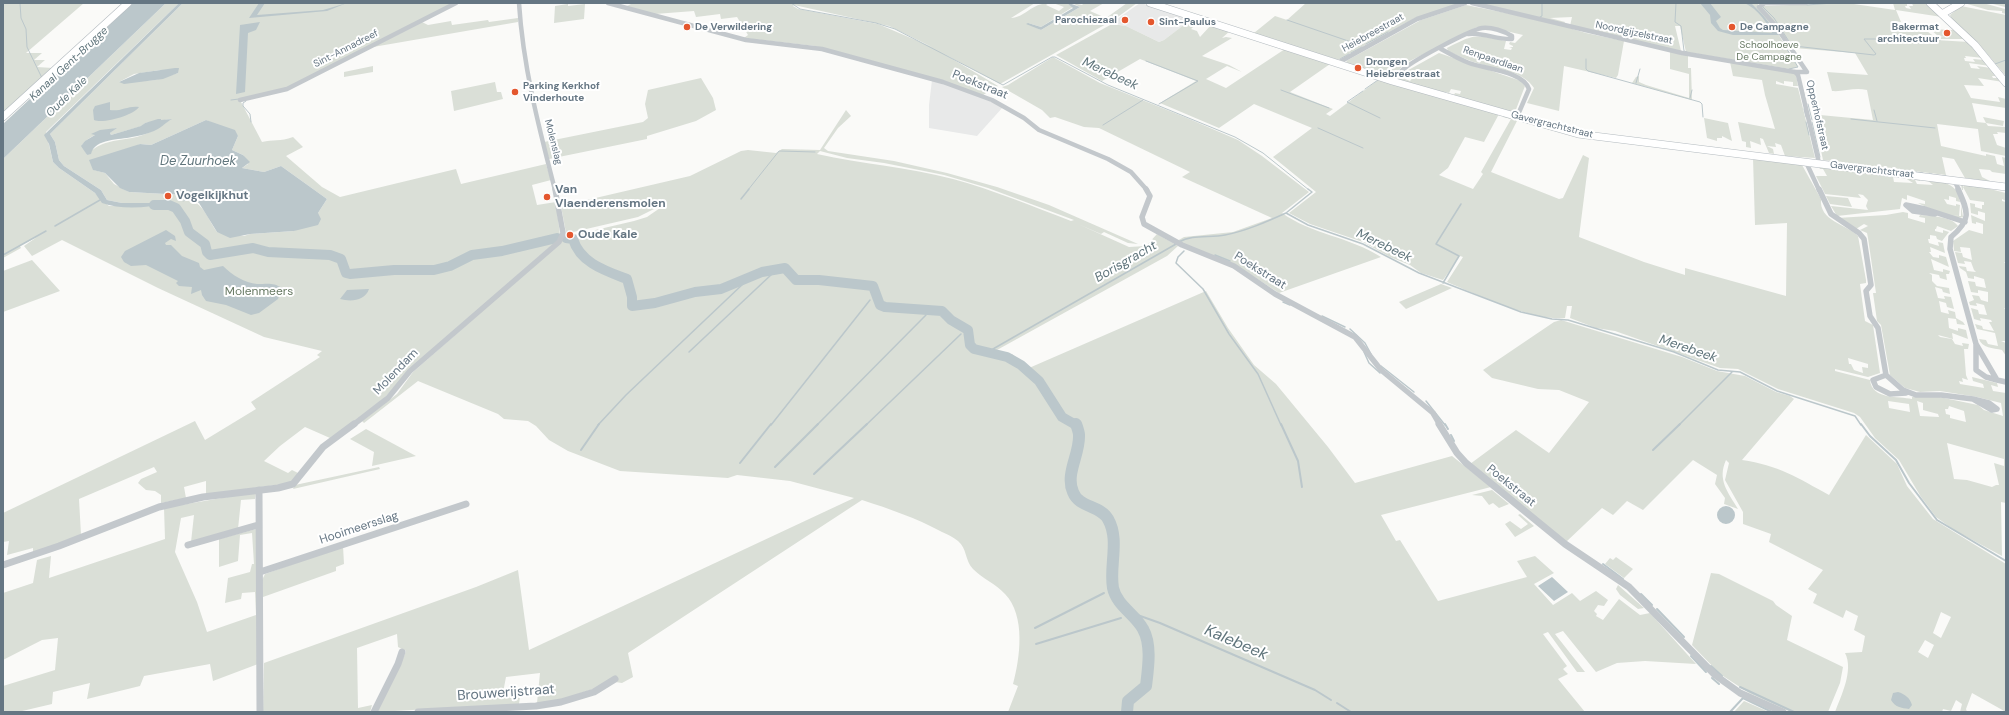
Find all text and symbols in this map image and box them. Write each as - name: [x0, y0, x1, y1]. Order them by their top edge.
- street label: Heiebreestraat: [1340, 11, 1406, 55]
- place label: Parochiezaal: [1055, 14, 1117, 26]
- marker: Parochiezaal: [1120, 15, 1130, 25]
- place label: Sint-Paulus: [1159, 16, 1216, 28]
- marker: Sint-Paulus: [1146, 17, 1156, 27]
- street label: Noordgijzelstraat: [1594, 19, 1674, 47]
- place label: De Verwildering: [695, 21, 772, 33]
- place label: De Campagne: [1740, 21, 1809, 33]
- place label: Bakermat architectuur: [1877, 21, 1939, 44]
- marker: De Verwildering: [682, 22, 692, 32]
- marker: De Campagne: [1727, 22, 1737, 32]
- water label: Kanaal Gent-Brugge: [27, 24, 111, 104]
- street label: Sint-Annadreef: [312, 28, 380, 70]
- marker: Bakermat architectuur: [1942, 28, 1952, 38]
- park label: Schoolhoeve De Campagne: [1736, 39, 1802, 62]
- street label: Renpaardlaan: [1461, 44, 1525, 76]
- water label: Merebeek: [1080, 54, 1140, 94]
- place label: Drongen Heiebreestraat: [1366, 56, 1440, 80]
- marker: Drongen Heiebreestraat: [1353, 63, 1363, 73]
- street label: Poekstraat: [950, 67, 1010, 103]
- water label: Oude Kale: [44, 74, 90, 120]
- street label: Opperhofstraat: [1803, 79, 1831, 151]
- place label: Parking Kerkhof Vinderhoute: [523, 80, 600, 104]
- marker: Parking Kerkhof Vinderhoute: [510, 87, 520, 97]
- street label: Gavergrachtstraat: [1510, 109, 1594, 141]
- street label: Molenslag: [542, 118, 564, 166]
- water label: De Zuurhoek: [160, 154, 236, 170]
- street label: Gavergrachtstraat: [1829, 159, 1915, 181]
- place label: Van Vlaenderensmolen: [555, 183, 666, 211]
- place label: Vogelkijkhut: [176, 189, 248, 203]
- marker: Vogelkijkhut: [163, 191, 173, 201]
- marker: Van Vlaenderensmolen: [542, 192, 552, 202]
- water label: Merebeek: [1354, 226, 1414, 266]
- place label: Oude Kale: [578, 228, 638, 242]
- marker: Oude Kale: [565, 230, 575, 240]
- water label: Borisgracht: [1092, 238, 1160, 286]
- street label: Poekstraat: [1231, 249, 1289, 293]
- park label: Molenmeers: [225, 285, 293, 299]
- water label: Merebeek: [1657, 332, 1719, 366]
- street label: Molendam: [371, 346, 421, 398]
- street label: Poekstraat: [1484, 462, 1538, 510]
- street label: Hooimeersslag: [318, 508, 400, 548]
- water label: Kalebeek: [1201, 621, 1271, 665]
- street label: Brouwerijstraat: [457, 681, 555, 705]

